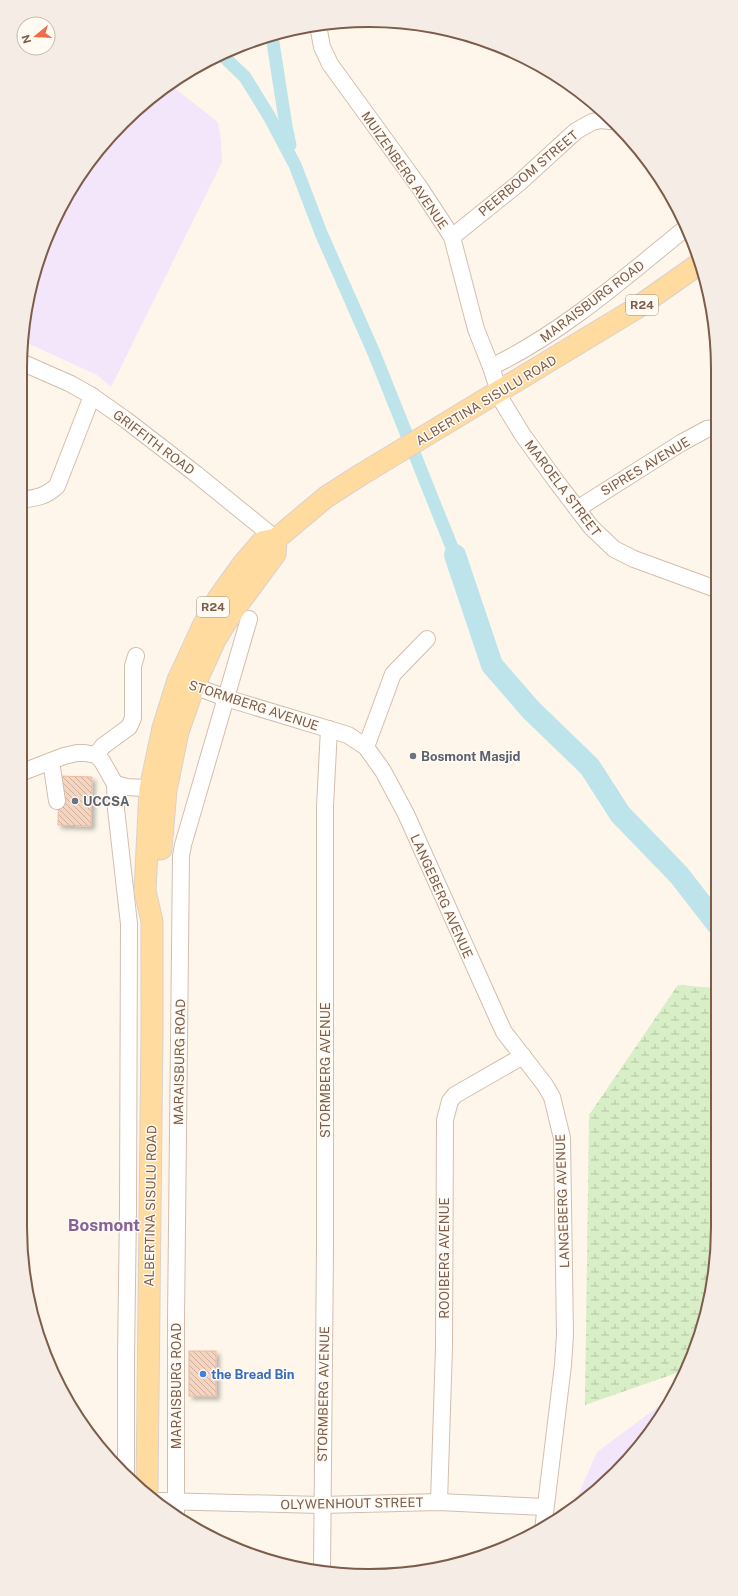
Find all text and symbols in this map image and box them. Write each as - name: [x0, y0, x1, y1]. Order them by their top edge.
- north arrow: [16, 16, 56, 56]
- text: N: [19, 33, 34, 45]
- street label: MUIZENBERG AVENUE: [358, 109, 451, 232]
- street label: PEERBOOM STREET: [476, 127, 581, 219]
- street label: MARAISBURG ROAD: [537, 257, 647, 345]
- road number: R24: [626, 295, 658, 315]
- street label: ALBERTINA SISULU ROAD: [413, 352, 559, 448]
- street label: GRIFFITH ROAD: [110, 407, 197, 478]
- street label: SIPRES AVENUE: [598, 434, 692, 499]
- street label: MAROELA STREET: [522, 437, 604, 539]
- road number: R24: [197, 597, 229, 617]
- street label: STORMBERG AVENUE: [187, 677, 321, 734]
- place label: Bosmont Masjid: [421, 749, 521, 764]
- marker: Bosmont Masjid: [408, 751, 418, 761]
- place label: UCCSA: [83, 794, 130, 809]
- marker: UCCSA: [70, 796, 80, 806]
- street label: LANGEBERG AVENUE: [407, 832, 476, 961]
- street label: MARAISBURG ROAD: [171, 999, 188, 1125]
- street label: STORMBERG AVENUE: [318, 1002, 333, 1138]
- street label: ALBERTINA SISULU ROAD: [142, 1125, 159, 1287]
- street label: LANGEBERG AVENUE: [553, 1134, 572, 1268]
- street label: ROOIBERG AVENUE: [437, 1197, 452, 1319]
- district label: Bosmont: [68, 1215, 140, 1235]
- street label: MARAISBURG ROAD: [169, 1323, 184, 1449]
- street label: STORMBERG AVENUE: [315, 1326, 332, 1462]
- place label: the Bread Bin: [211, 1367, 295, 1382]
- marker: the Bread Bin: [198, 1369, 208, 1379]
- street label: OLYWENHOUT STREET: [280, 1495, 424, 1512]

